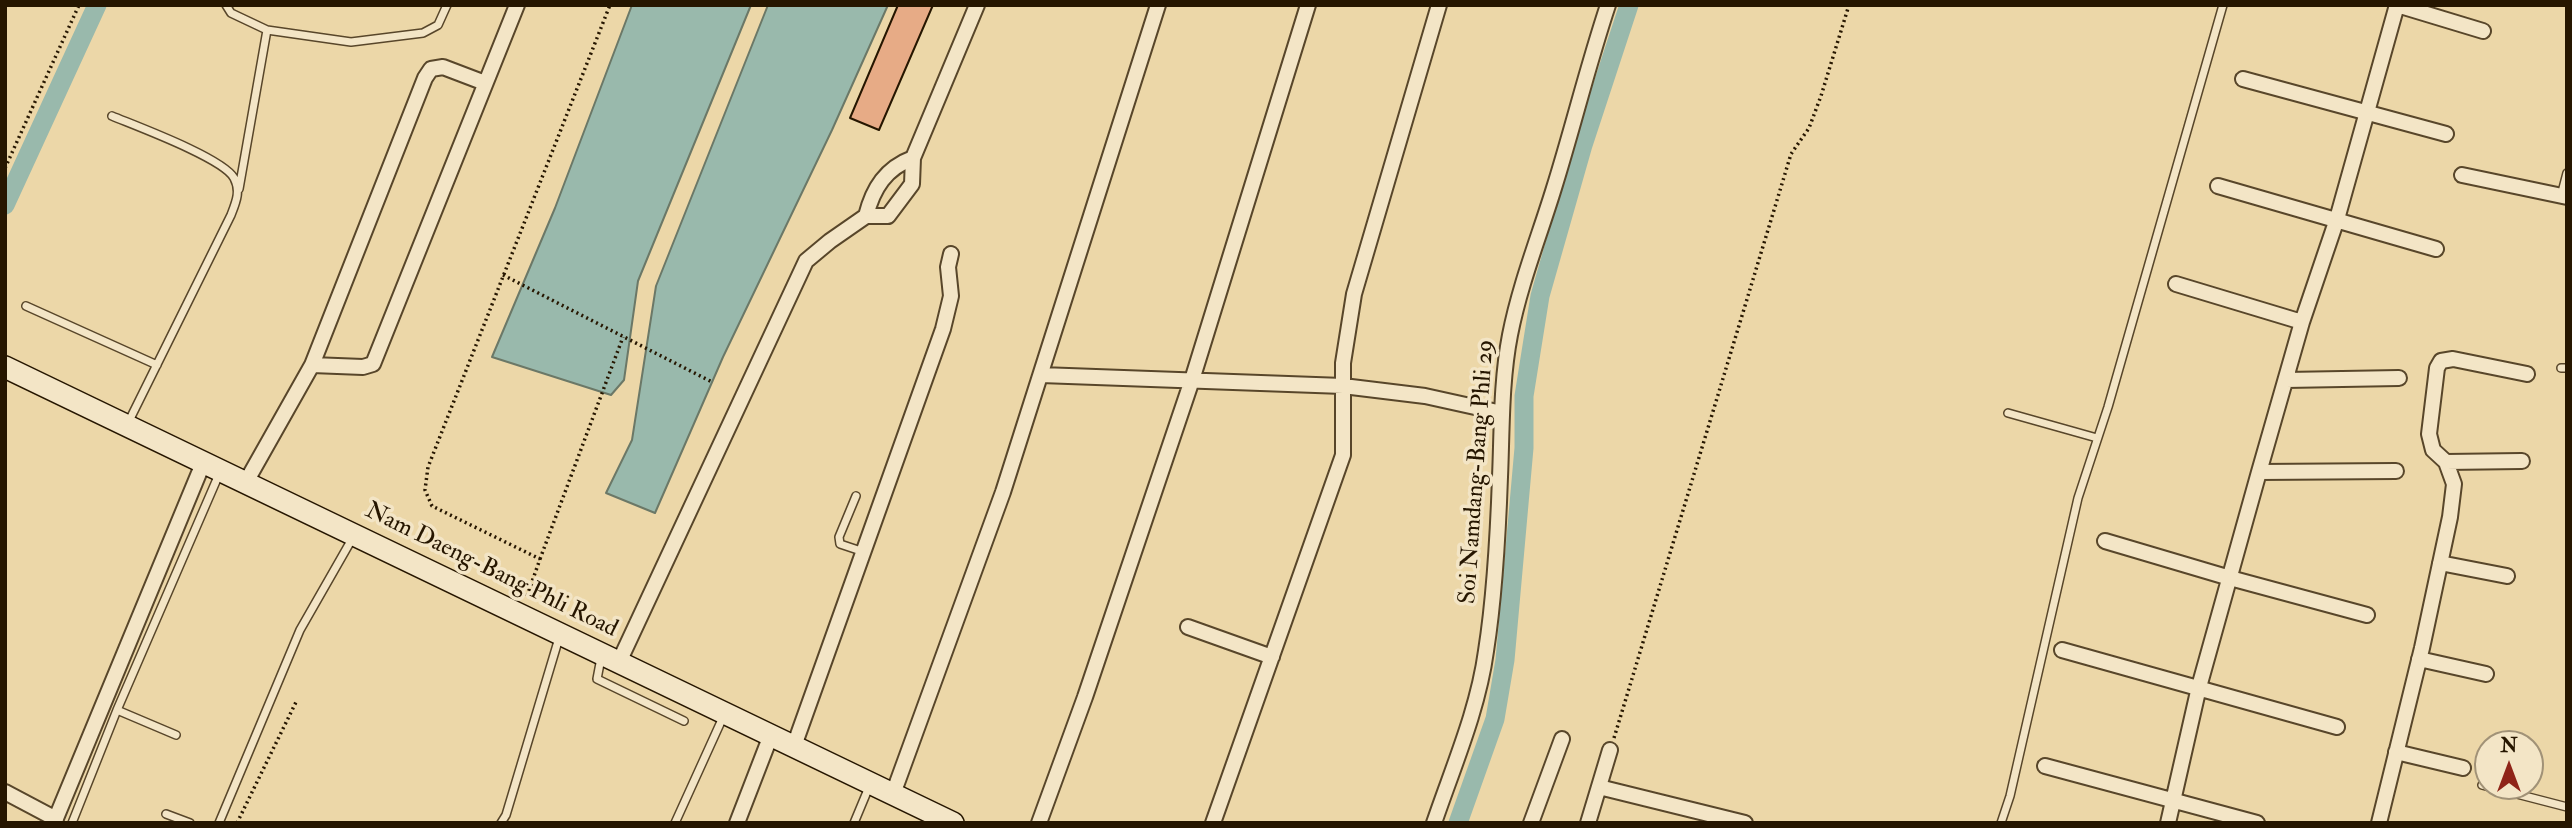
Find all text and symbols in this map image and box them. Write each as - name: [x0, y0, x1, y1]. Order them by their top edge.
- street label: Soi Namdang-Bang Phli 29: [1454, 339, 1502, 605]
- street label: Nam Daeng-Bang Phli Road: [360, 497, 622, 645]
- north arrow: [2474, 730, 2544, 800]
- text: N: [2500, 734, 2518, 758]

